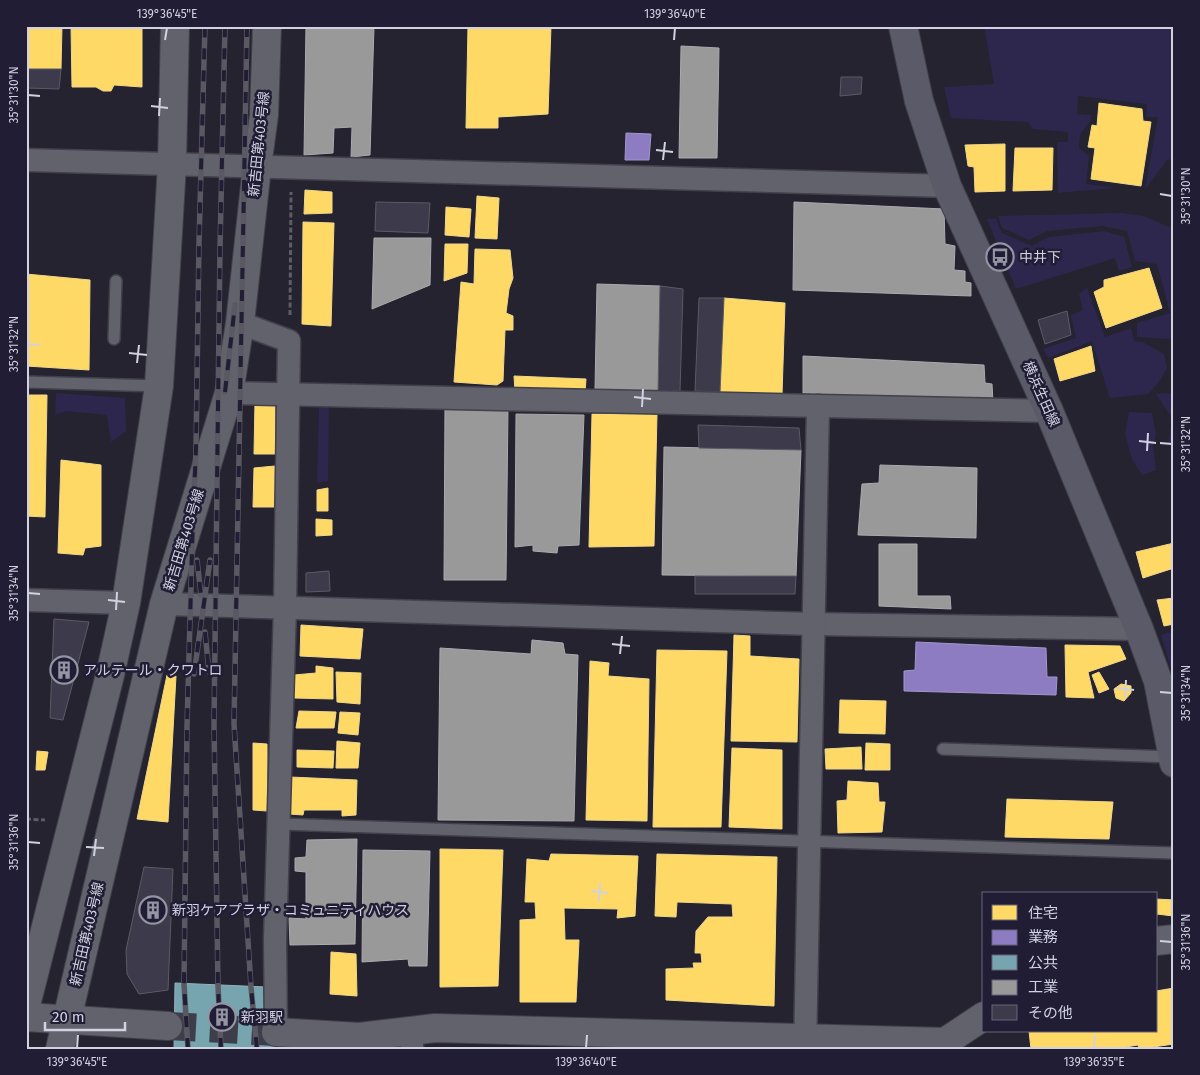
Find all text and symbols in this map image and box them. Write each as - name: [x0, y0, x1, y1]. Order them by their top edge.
- text: 139°36'45"E: [136, 7, 198, 21]
- text: 139°36'40"E: [644, 7, 706, 21]
- text: 35°31'30"N: [7, 66, 21, 124]
- street label: 新吉田第403号線: [245, 90, 273, 198]
- text: 35°31'30"N: [1179, 167, 1193, 225]
- bus stop icon: 中井下: [985, 242, 1015, 272]
- place label: 中井下: [1019, 249, 1061, 266]
- text: 35°31'32"N: [7, 316, 21, 372]
- street label: 横浜生田線: [1019, 359, 1063, 429]
- text: 35°31'32"N: [1179, 416, 1193, 472]
- street label: 新吉田第403号線: [160, 487, 208, 593]
- text: 35°31'34"N: [7, 565, 21, 621]
- building icon: アルテール・クワトロ: [49, 655, 79, 685]
- place label: アルテール・クワトロ: [83, 662, 223, 679]
- text: 35°31'34"N: [1179, 665, 1193, 721]
- text: 35°31'36"N: [7, 814, 21, 870]
- street label: 新吉田第403号線: [67, 880, 107, 988]
- legend: [982, 892, 1158, 1032]
- building icon: 新羽ケアプラザ・コミュニティハウス: [138, 895, 168, 925]
- place label: 新羽ケアプラザ・コミュニティハウス: [172, 902, 409, 919]
- text: 住宅: [1028, 904, 1058, 922]
- text: 35°31'36"N: [1179, 914, 1193, 970]
- text: 業務: [1028, 928, 1058, 946]
- text: 公共: [1028, 954, 1058, 972]
- text: 工業: [1028, 978, 1058, 996]
- scale bar: [45, 1000, 125, 1032]
- building icon: 新羽駅: [207, 1002, 237, 1032]
- text: その他: [1028, 1004, 1073, 1022]
- text: 20 m: [52, 1008, 85, 1026]
- place label: 新羽駅: [241, 1009, 283, 1026]
- text: 139°36'45"E: [46, 1055, 108, 1069]
- text: 139°36'40"E: [555, 1055, 617, 1069]
- text: 139°36'35"E: [1063, 1055, 1125, 1069]

